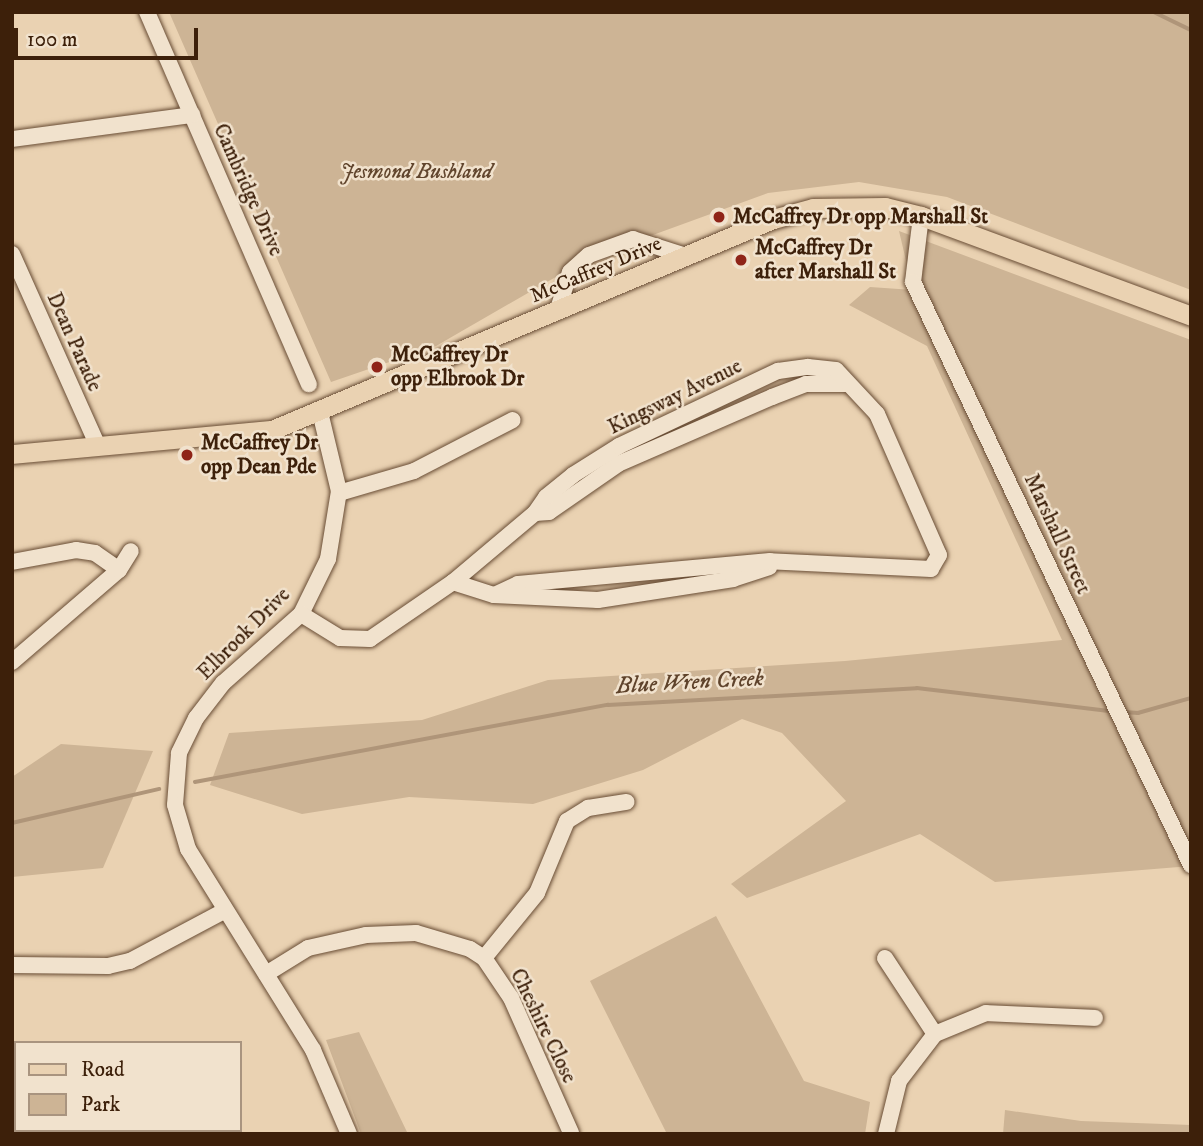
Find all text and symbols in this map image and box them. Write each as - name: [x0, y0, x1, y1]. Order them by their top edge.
- scale bar: [18, 14, 201, 58]
- text: 100 m: [27, 27, 78, 53]
- street label: Cambridge Drive: [208, 120, 288, 260]
- park label: Jesmond Bushland: [340, 159, 492, 185]
- place label: McCaffrey Dr opp Marshall St: [733, 204, 988, 230]
- marker: McCaffrey Dr opp Marshall St: [711, 209, 727, 225]
- street label: McCaffrey Drive: [527, 231, 665, 309]
- place label: McCaffrey Dr after Marshall St: [755, 235, 896, 285]
- marker: McCaffrey Dr after Marshall St: [733, 252, 749, 268]
- street label: Dean Parade: [41, 289, 107, 395]
- place label: McCaffrey Dr opp Elbrook Dr: [391, 342, 524, 392]
- street label: Kingsway Avenue: [604, 354, 746, 440]
- marker: McCaffrey Dr opp Elbrook Dr: [369, 359, 385, 375]
- place label: McCaffrey Dr opp Dean Pde: [201, 430, 318, 480]
- marker: McCaffrey Dr opp Dean Pde: [179, 447, 195, 463]
- street label: Marshall Street: [1018, 470, 1096, 598]
- street label: Elbrook Drive: [192, 582, 296, 686]
- water label: Blue Wren Creek: [615, 665, 765, 701]
- street label: Cheshire Close: [504, 965, 582, 1087]
- legend: [14, 1041, 242, 1132]
- text: Road: [81, 1057, 125, 1083]
- text: Park: [81, 1092, 120, 1118]

